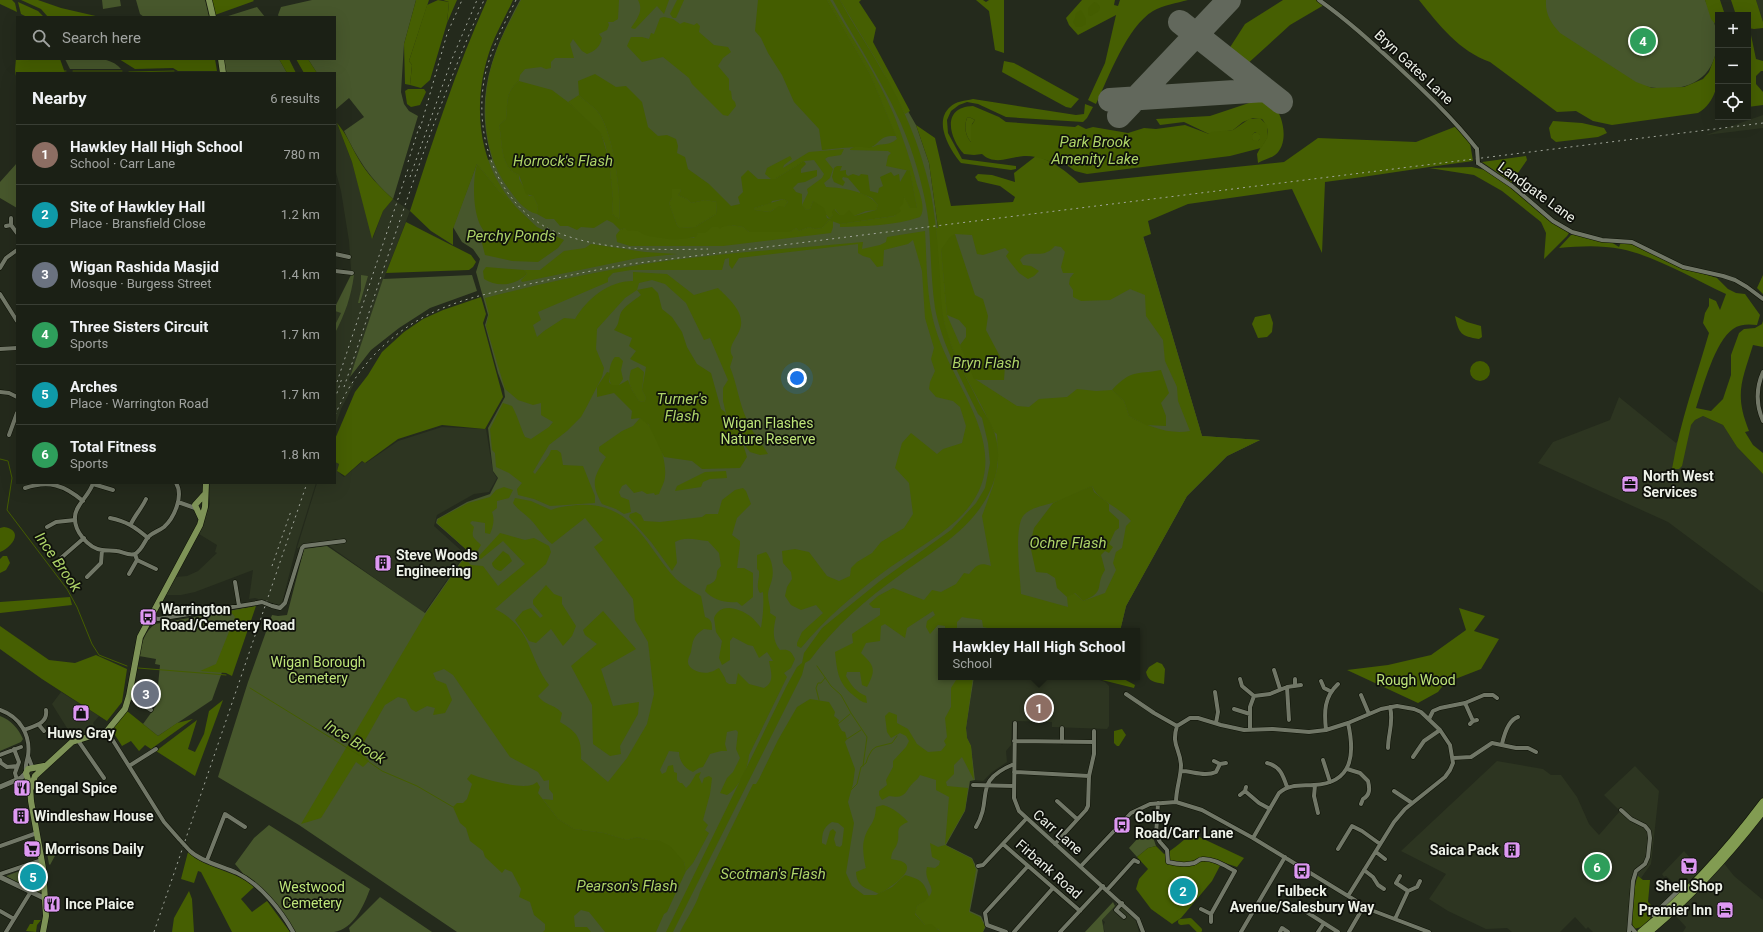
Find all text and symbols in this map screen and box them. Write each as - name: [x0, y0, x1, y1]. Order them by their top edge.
- map controls: [1715, 12, 1751, 120]
- button: +: [1715, 12, 1751, 48]
- search box: [16, 16, 336, 60]
- pin: 4: [1630, 26, 1656, 56]
- icon: search: [30, 27, 52, 49]
- street label: Bryn Gates Lane: [1371, 27, 1457, 107]
- text: Search here: [62, 29, 141, 47]
- button: −: [1715, 48, 1751, 84]
- button: locate: [1715, 84, 1751, 120]
- text: Nearby: [32, 88, 87, 108]
- text: 6 results: [270, 91, 320, 106]
- water label: Park Brook Amenity Lake: [1050, 133, 1139, 168]
- text: Hawkley Hall High School: [70, 138, 243, 156]
- text: 1: [41, 147, 49, 162]
- text: 780 m: [283, 147, 320, 162]
- water label: Horrock's Flash: [513, 152, 613, 170]
- text: School · Carr Lane: [70, 156, 175, 171]
- street label: Landgate Lane: [1495, 158, 1579, 226]
- text: Site of Hawkley Hall: [70, 198, 205, 216]
- text: 2: [41, 207, 49, 222]
- text: 1.2 km: [281, 207, 320, 222]
- text: Place · Bransfield Close: [70, 216, 206, 231]
- water label: Perchy Ponds: [467, 227, 555, 245]
- text: Wigan Rashida Masjid: [70, 258, 219, 276]
- text: 3: [41, 267, 49, 282]
- text: 1.4 km: [281, 267, 320, 282]
- text: Mosque · Burgess Street: [70, 276, 211, 291]
- text: Three Sisters Circuit: [70, 318, 208, 336]
- text: 4: [41, 327, 49, 342]
- text: 1.7 km: [281, 327, 320, 342]
- text: Sports: [70, 336, 108, 351]
- water label: Bryn Flash: [952, 354, 1020, 372]
- your location: [787, 368, 807, 388]
- text: Arches: [70, 378, 117, 396]
- text: 5: [41, 387, 49, 402]
- text: 1.7 km: [281, 387, 320, 402]
- water label: Turner's Flash: [656, 390, 708, 425]
- text: Place · Warrington Road: [70, 396, 209, 411]
- park label: Wigan Flashes Nature Reserve: [720, 415, 816, 447]
- text: Total Fitness: [70, 438, 157, 456]
- text: 6: [41, 447, 49, 462]
- text: 1.8 km: [281, 447, 320, 462]
- text: Sports: [70, 456, 108, 471]
- place label: North West Services: [1643, 468, 1714, 500]
- office icon: North West Services: [1620, 474, 1640, 494]
- water label: Ince Brook: [31, 529, 85, 596]
- water label: Ochre Flash: [1030, 534, 1106, 552]
- place label: Steve Woods Engineering: [396, 547, 478, 579]
- building icon: Steve Woods Engineering: [373, 553, 393, 573]
- place label: Warrington Road/Cemetery Road: [161, 601, 295, 633]
- bus stop icon: Warrington Road/Cemetery Road: [138, 607, 158, 627]
- popup: [938, 628, 1140, 680]
- text: Hawkley Hall High School: [953, 638, 1125, 656]
- park label: Wigan Borough Cemetery: [270, 654, 366, 686]
- text: School: [953, 656, 992, 671]
- park label: Rough Wood: [1376, 672, 1456, 688]
- pin: 3: [133, 679, 159, 709]
- pin: 1: [1026, 693, 1052, 723]
- shop icon: Huws Gray: [71, 703, 91, 723]
- water label: Ince Brook: [321, 716, 389, 768]
- place label: Huws Gray: [47, 725, 116, 741]
- restaurant icon: Bengal Spice: [12, 778, 32, 798]
- place label: Bengal Spice: [35, 780, 118, 796]
- building icon: Windleshaw House: [11, 806, 31, 826]
- street label: Carr Lane: [1030, 806, 1086, 858]
- place label: Windleshaw House: [34, 808, 154, 824]
- place label: Colby Road/Carr Lane: [1135, 809, 1234, 841]
- bus stop icon: Colby Road/Carr Lane: [1112, 815, 1132, 835]
- street label: Firbank Road: [1013, 836, 1085, 902]
- supermarket icon: Morrisons Daily: [22, 839, 42, 859]
- building icon: Saica Pack: [1502, 840, 1522, 860]
- place label: Morrisons Daily: [45, 841, 145, 857]
- place label: Saica Pack: [1430, 842, 1500, 858]
- pin: 6: [1584, 852, 1610, 882]
- supermarket icon: Shell Shop: [1679, 856, 1699, 876]
- bus stop icon: Fulbeck Avenue/Salesbury Way: [1292, 861, 1312, 881]
- pin: 5: [20, 862, 46, 892]
- water label: Scotman's Flash: [720, 865, 826, 883]
- pin: 2: [1170, 876, 1196, 906]
- water label: Pearson's Flash: [577, 877, 677, 895]
- place label: Shell Shop: [1655, 878, 1723, 894]
- park label: Westwood Cemetery: [279, 879, 345, 911]
- place label: Fulbeck Avenue/Salesbury Way: [1230, 883, 1375, 915]
- restaurant icon: Ince Plaice: [42, 894, 62, 914]
- place label: Ince Plaice: [65, 896, 134, 912]
- hotel icon: Premier Inn: [1715, 900, 1735, 920]
- place label: Premier Inn: [1639, 902, 1712, 918]

